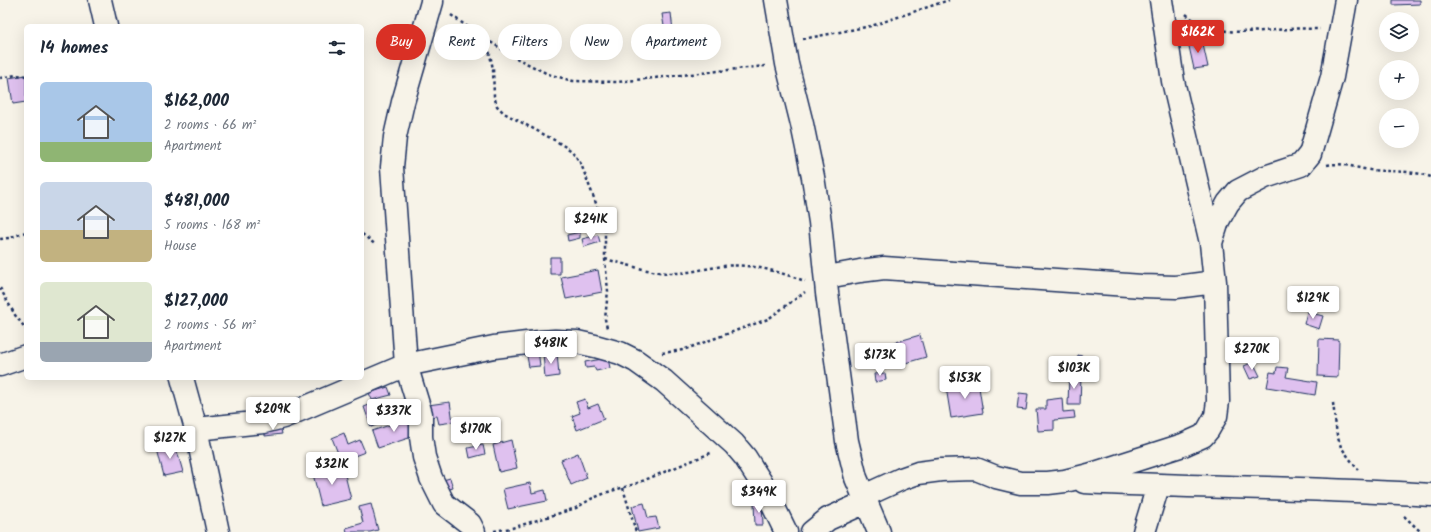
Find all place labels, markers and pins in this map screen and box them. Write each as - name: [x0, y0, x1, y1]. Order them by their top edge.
- pin: $162K: [1170, 20, 1226, 54]
- pin: $241K: [563, 207, 619, 241]
- pin: $129K: [1285, 286, 1341, 320]
- pin: $481K: [523, 331, 579, 365]
- pin: $270K: [1224, 337, 1280, 371]
- pin: $173K: [852, 343, 908, 377]
- pin: $103K: [1046, 356, 1102, 390]
- pin: $153K: [937, 366, 993, 400]
- pin: $209K: [245, 397, 301, 431]
- pin: $337K: [366, 399, 422, 433]
- pin: $170K: [448, 417, 504, 451]
- pin: $127K: [142, 426, 198, 460]
- pin: $321K: [304, 452, 360, 486]
- pin: $349K: [731, 480, 787, 514]

